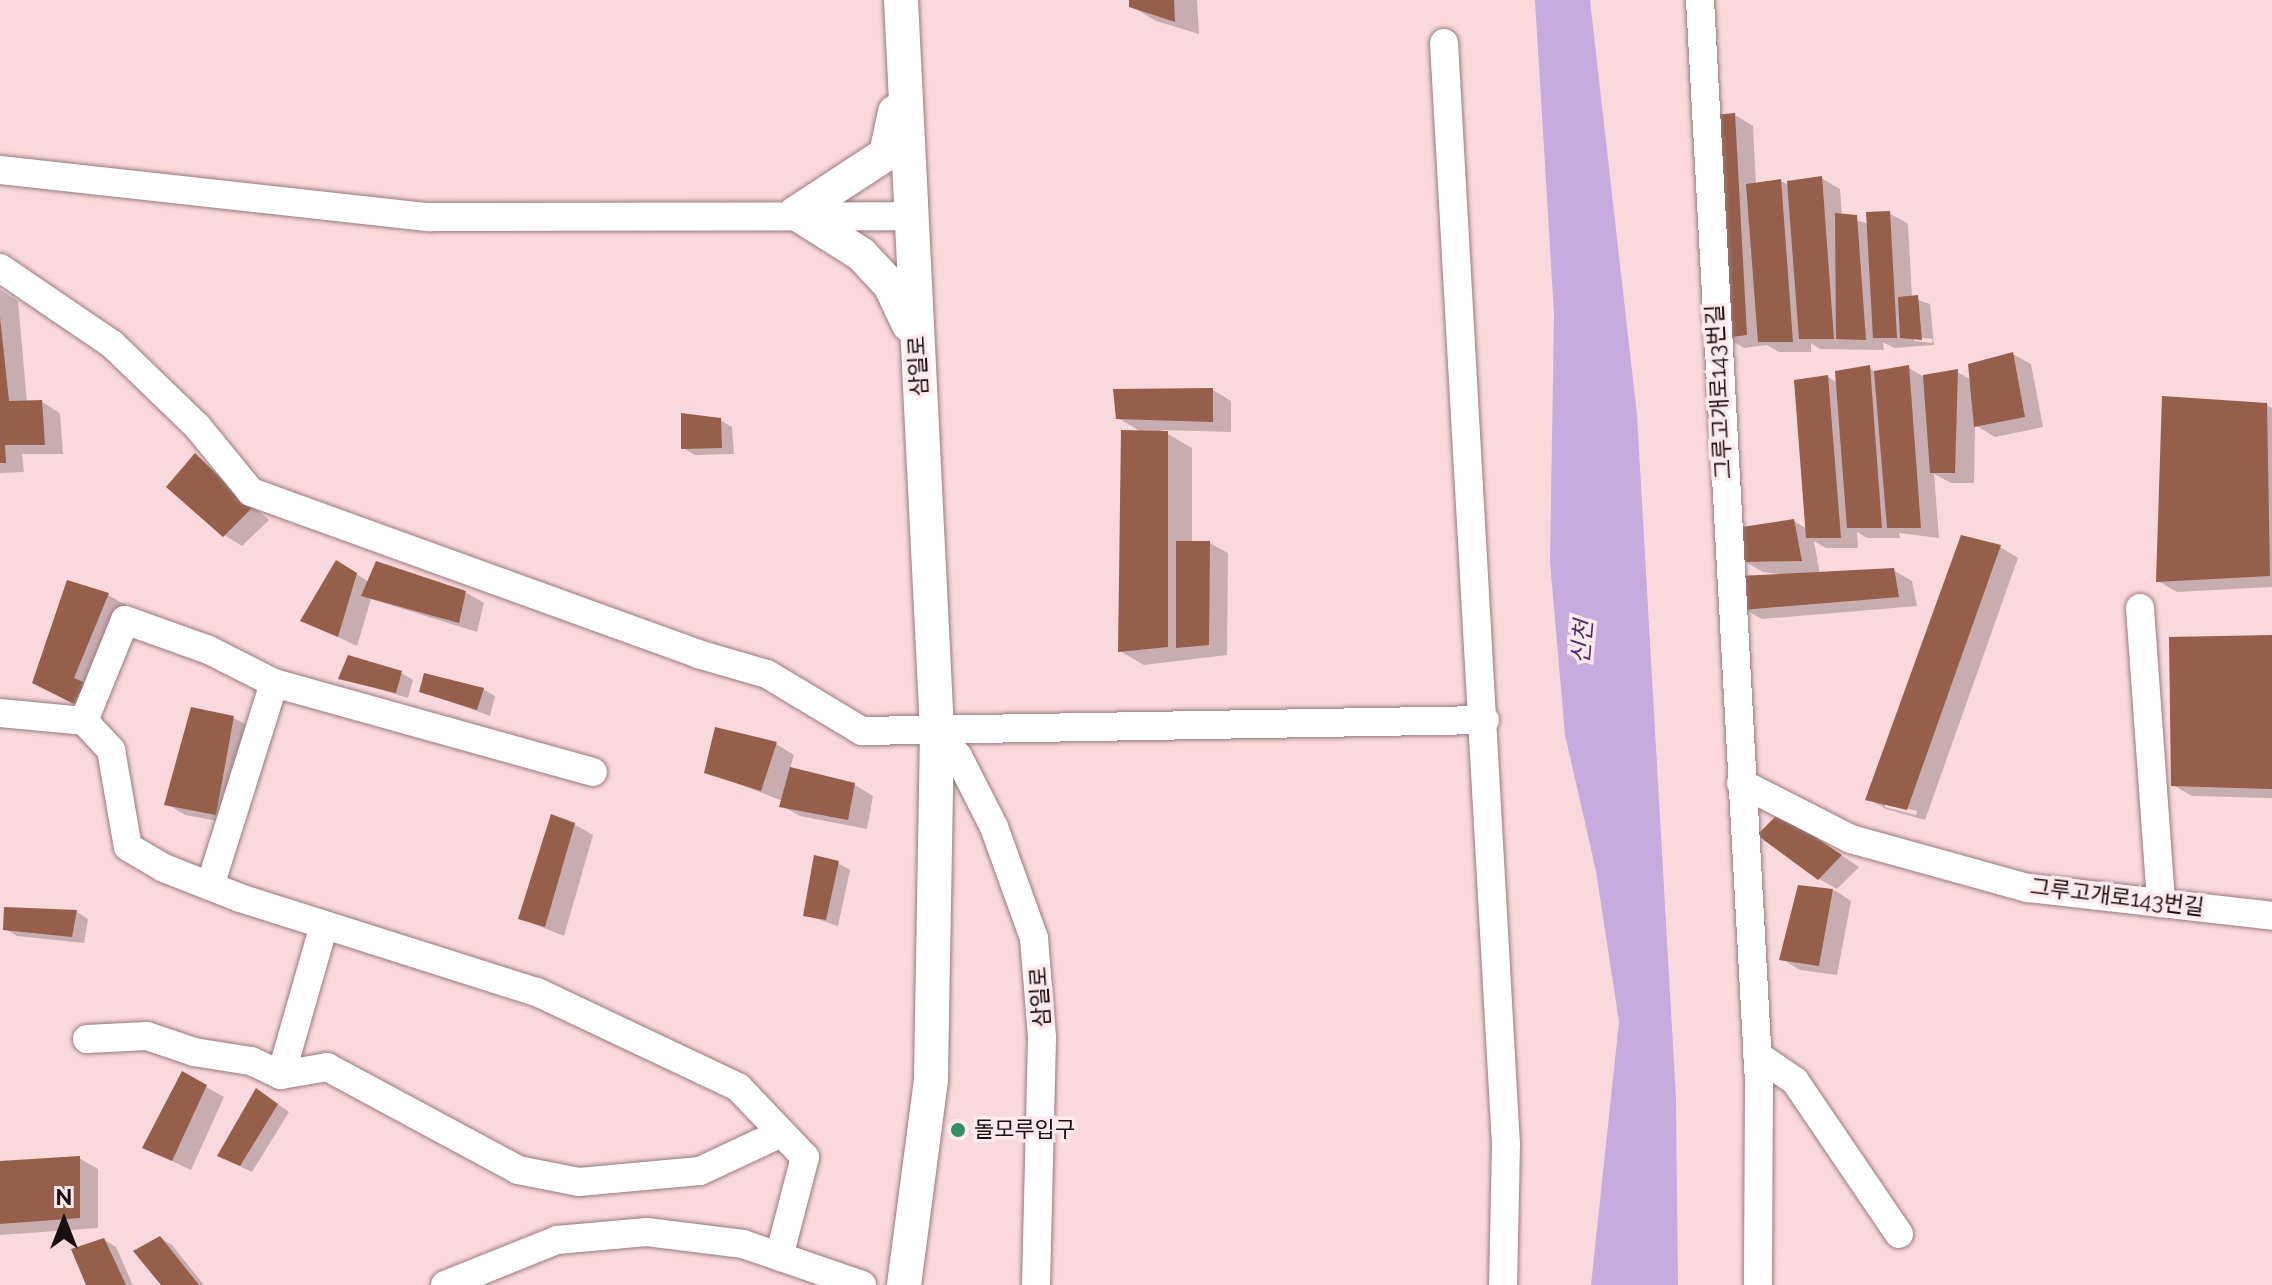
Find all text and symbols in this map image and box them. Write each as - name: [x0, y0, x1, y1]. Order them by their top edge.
- street label: 그루고개로143번길: [1701, 304, 1737, 480]
- street label: 삼일로: [903, 335, 933, 397]
- water label: 신천: [1566, 619, 1598, 665]
- street label: 그루고개로143번길: [2029, 873, 2205, 921]
- street label: 삼일로: [1025, 966, 1055, 1028]
- place label: 돌모루입구: [974, 1117, 1075, 1143]
- marker: 돌모루입구: [949, 1121, 967, 1139]
- north arrow: [24, 1181, 104, 1261]
- text: N: [56, 1184, 72, 1210]

